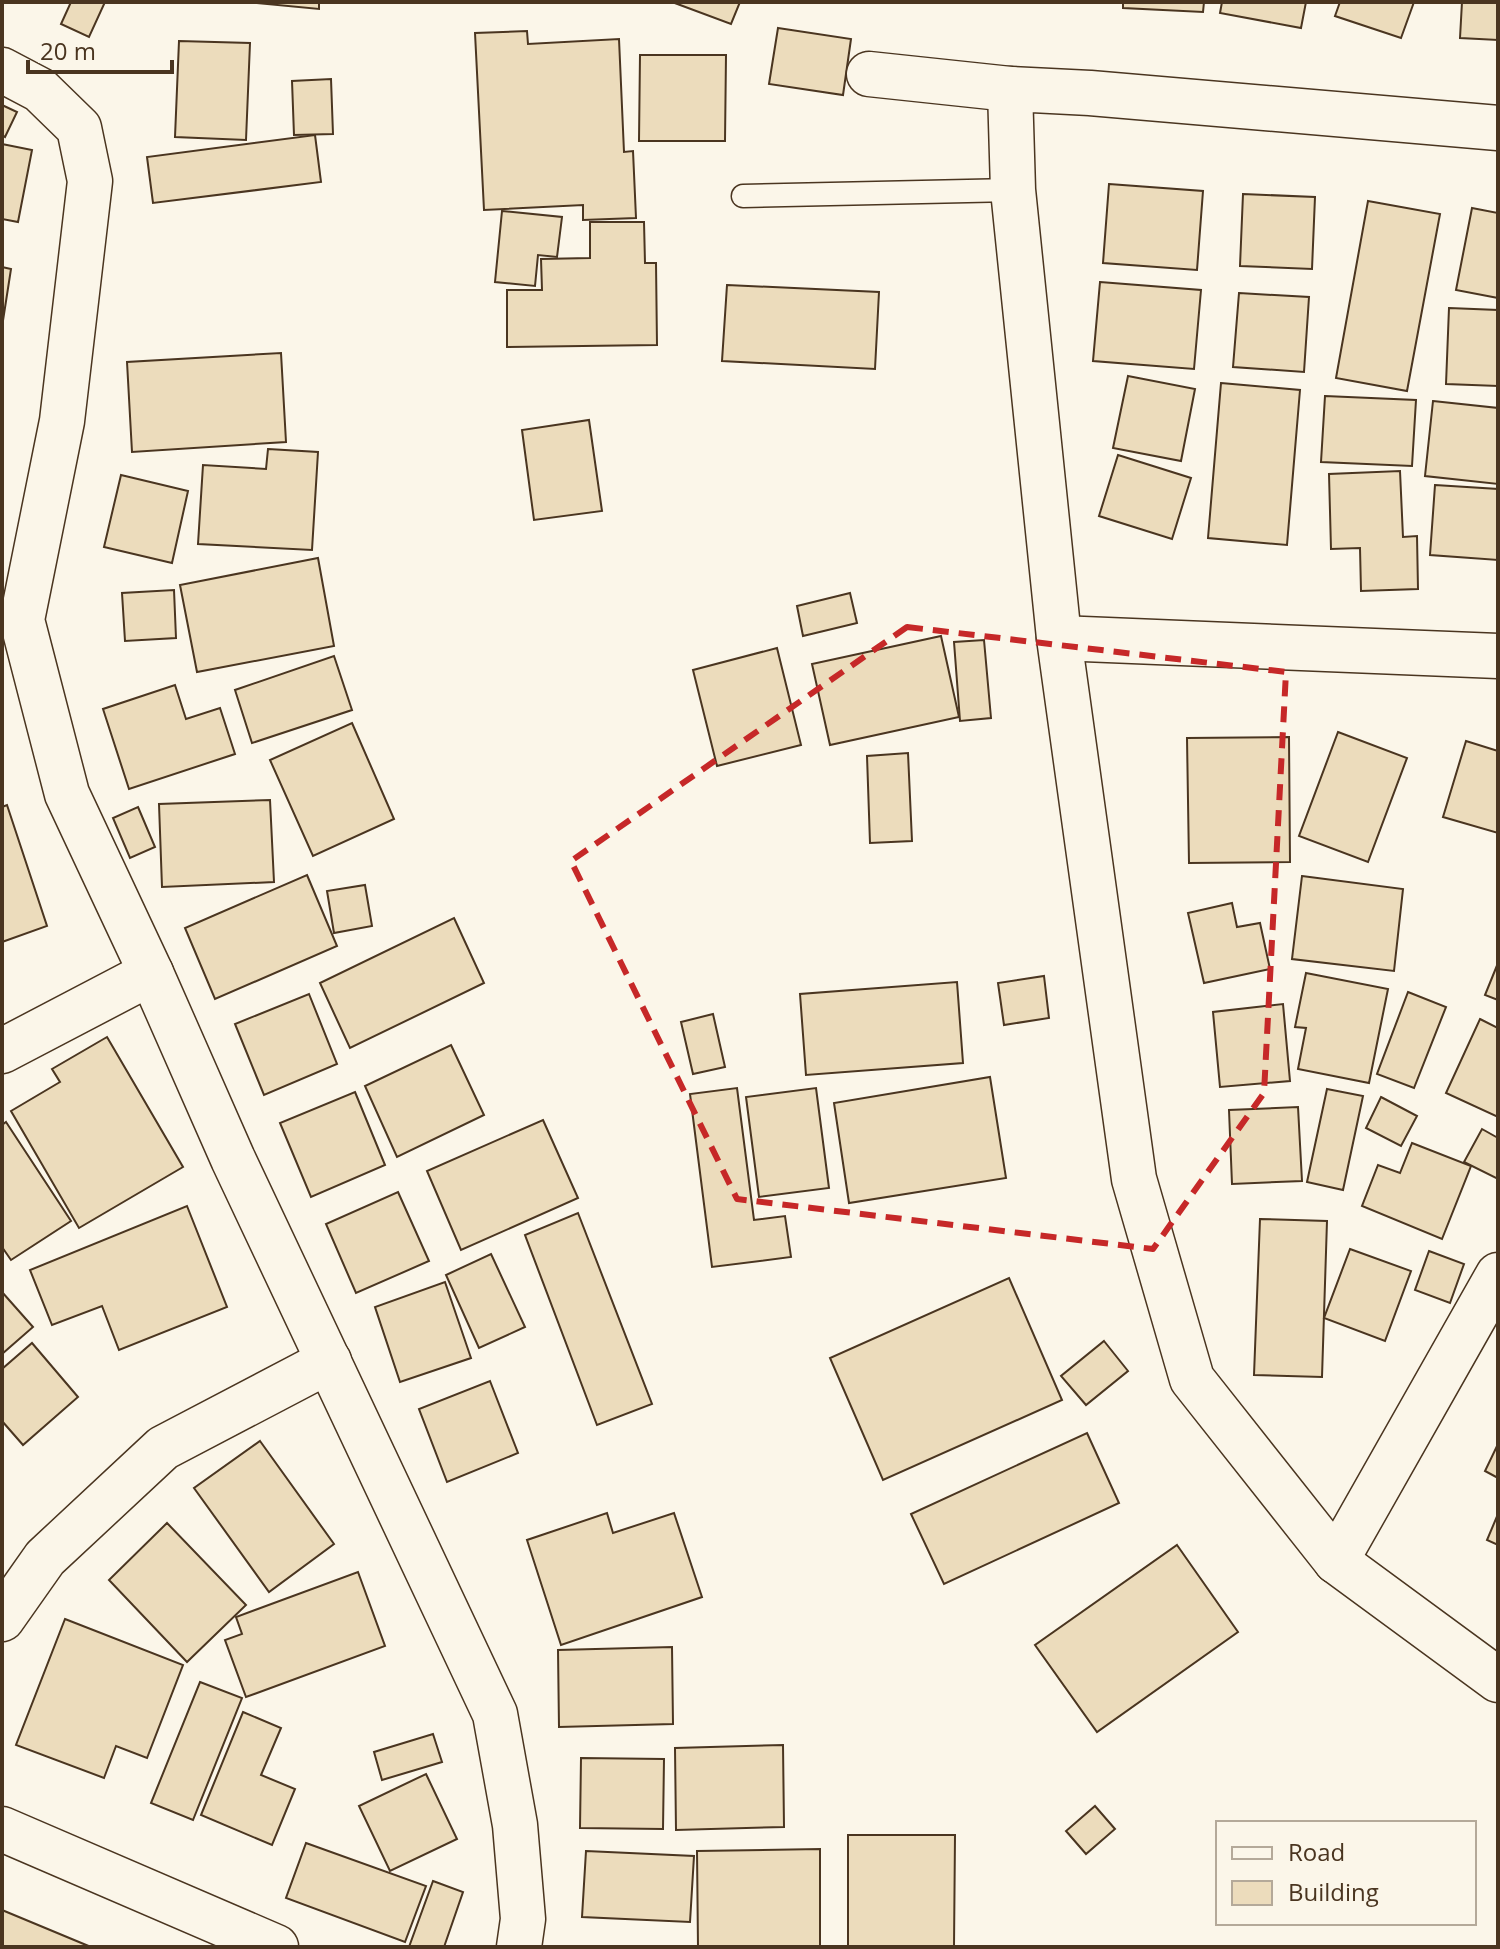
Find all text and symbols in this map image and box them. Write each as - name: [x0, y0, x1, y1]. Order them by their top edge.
- scale bar: [28, 24, 172, 74]
- text: 20 m: [40, 34, 96, 67]
- legend: [1216, 1821, 1476, 1925]
- text: Road: [1288, 1835, 1345, 1868]
- text: Building: [1288, 1875, 1379, 1908]

